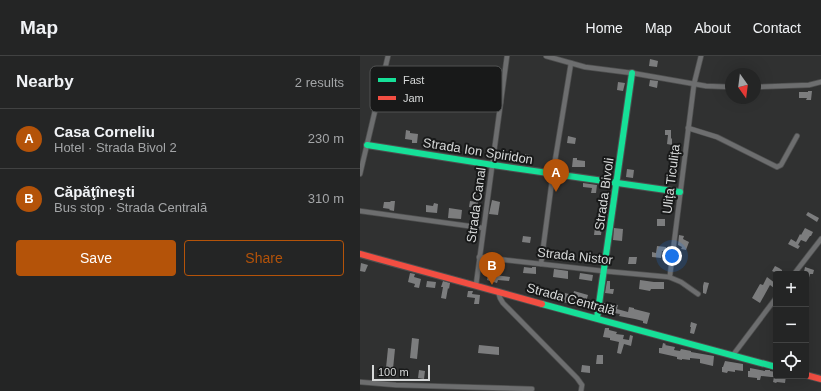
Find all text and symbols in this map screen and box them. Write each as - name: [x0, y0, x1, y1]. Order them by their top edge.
- text: Map: [20, 17, 58, 38]
- text: Home: [586, 20, 623, 36]
- text: Map: [645, 20, 672, 36]
- text: About: [694, 20, 731, 36]
- text: Contact: [753, 20, 801, 36]
- legend: [370, 66, 502, 112]
- north arrow: [725, 68, 761, 104]
- text: Nearby: [16, 72, 74, 91]
- text: Fast: [403, 74, 424, 86]
- text: 2 results: [295, 75, 344, 90]
- text: Jam: [403, 92, 424, 104]
- text: Casa Corneliu: [54, 123, 155, 140]
- text: A: [24, 131, 34, 146]
- text: 230 m: [308, 131, 344, 146]
- street label: Strada Ion Spiridon: [422, 135, 534, 167]
- text: Hotel · Strada Bivol 2: [54, 140, 177, 155]
- street label: Ulița Ticulița: [659, 143, 683, 215]
- street label: Strada Bivoli: [591, 157, 617, 231]
- pin: A: [543, 159, 569, 192]
- street label: Strada Canal: [463, 166, 489, 244]
- text: Căpăţîneşti: [54, 183, 135, 200]
- text: B: [24, 191, 34, 206]
- text: 310 m: [308, 191, 344, 206]
- text: Bus stop · Strada Centrală: [54, 200, 207, 215]
- button: Save: [16, 240, 176, 276]
- button: Share: [184, 240, 344, 276]
- street label: Strada Nistor: [536, 245, 614, 267]
- your location: [662, 246, 682, 266]
- pin: B: [479, 252, 505, 285]
- map controls: [773, 271, 809, 379]
- button: +: [773, 271, 809, 307]
- street label: Strada Centrală: [525, 280, 618, 318]
- button: −: [773, 307, 809, 343]
- button: locate: [773, 343, 809, 379]
- scale bar: [372, 363, 430, 382]
- text: 100 m: [378, 366, 409, 378]

